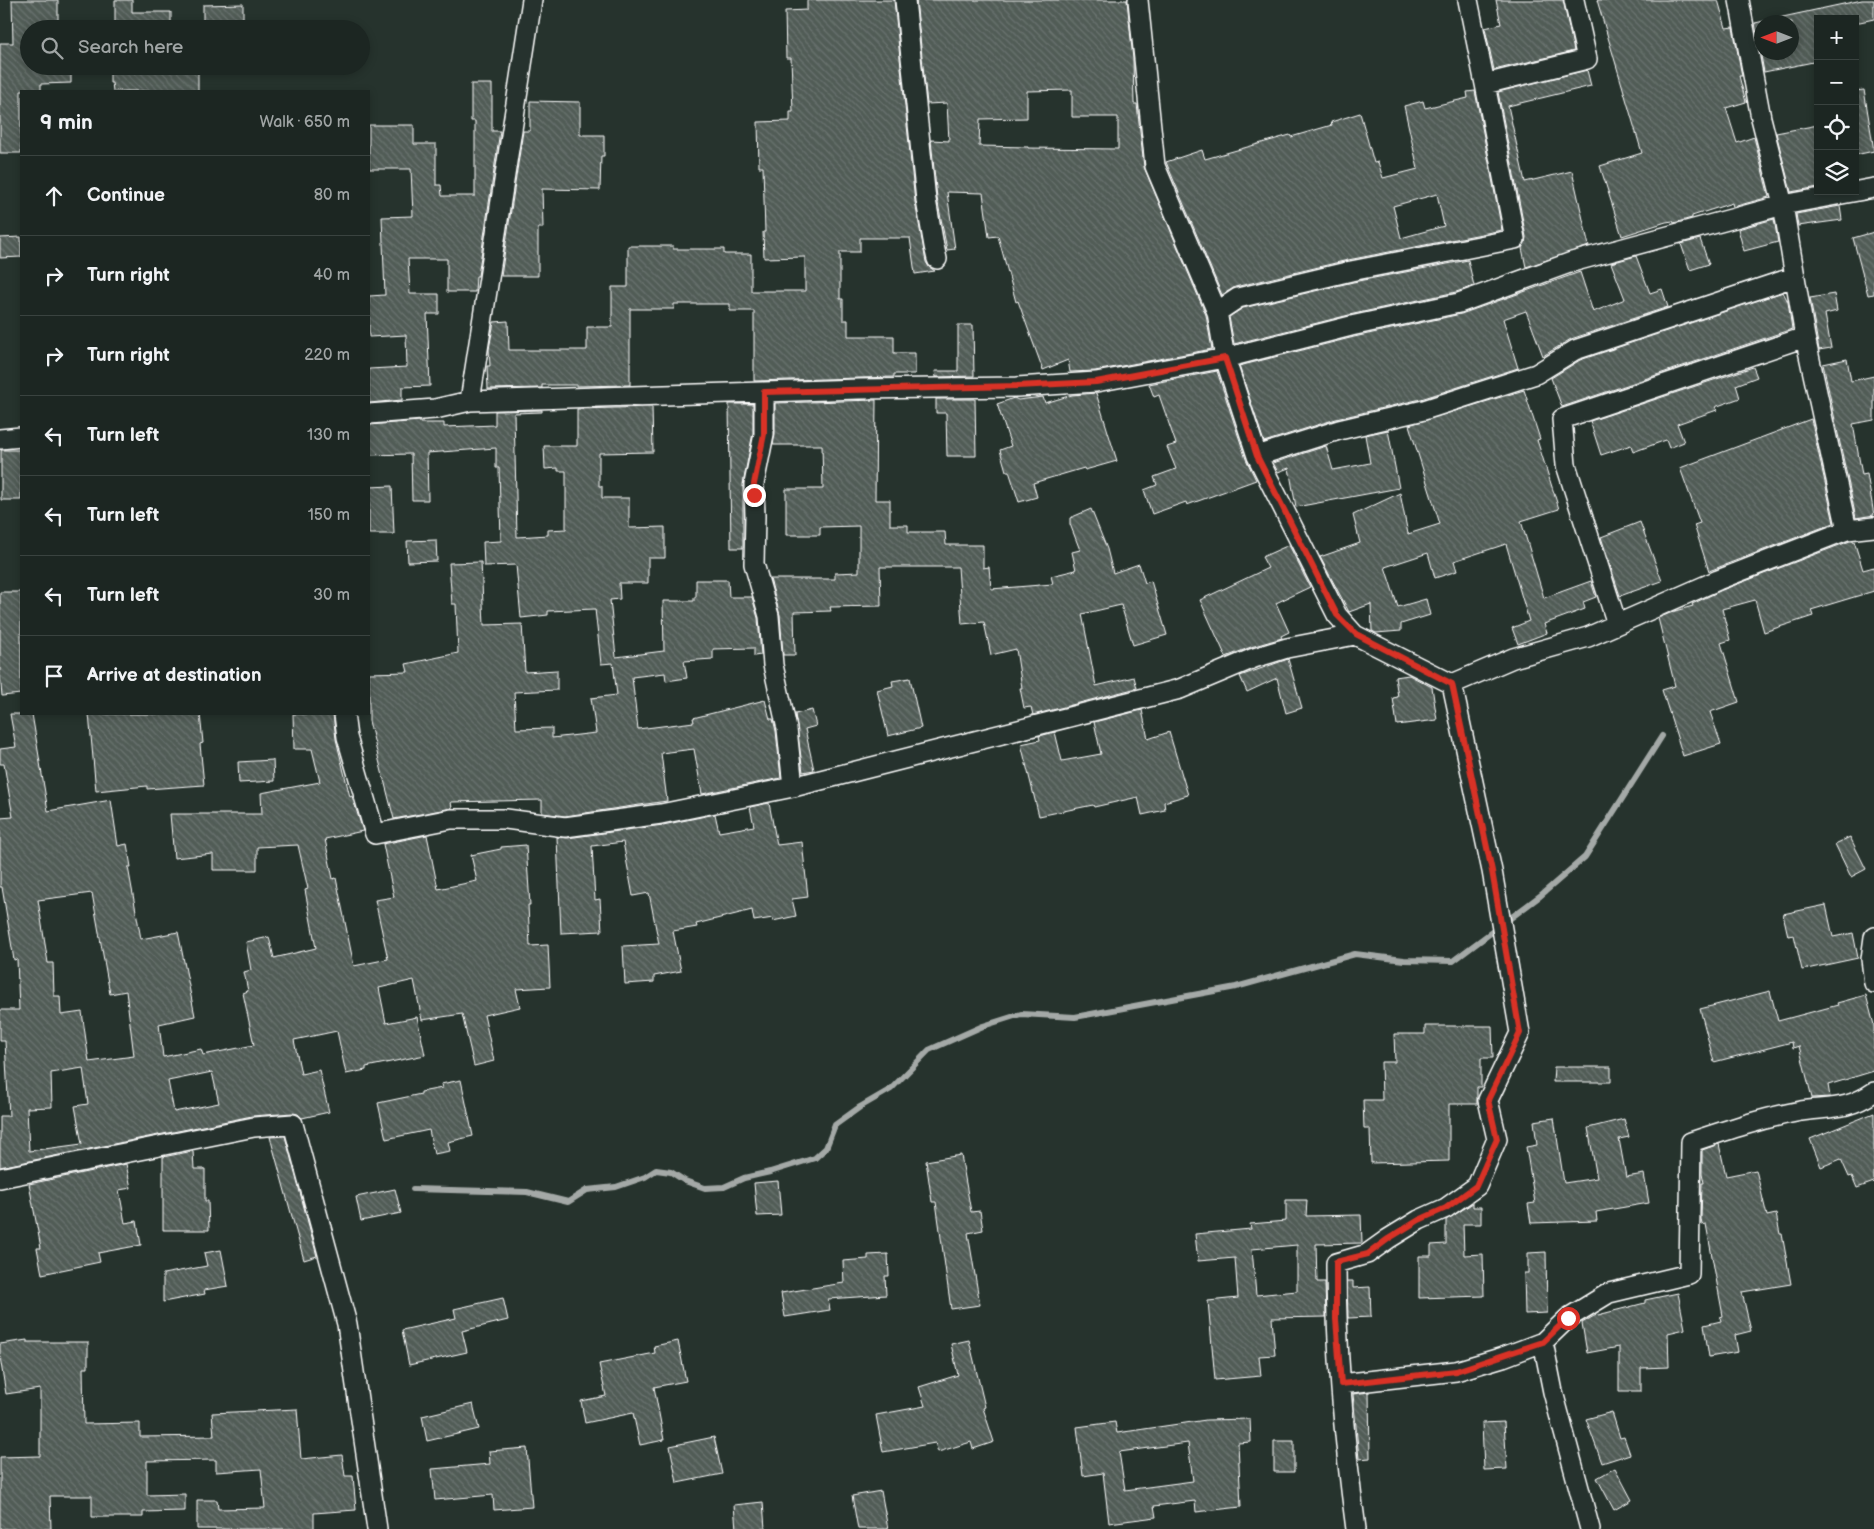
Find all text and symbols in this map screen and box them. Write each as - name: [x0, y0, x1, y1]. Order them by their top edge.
- north arrow: [1754, 15, 1799, 60]
- map controls: [1814, 15, 1859, 195]
- button: +: [1814, 15, 1859, 60]
- search box: [20, 20, 370, 75]
- icon: search: [38, 34, 66, 62]
- text: Search here: [78, 36, 183, 59]
- button: −: [1814, 60, 1859, 105]
- button: locate: [1814, 105, 1859, 150]
- text: 9 min: [40, 110, 93, 135]
- text: Walk · 650 m: [260, 113, 350, 132]
- button: layers: [1814, 150, 1859, 195]
- icon: ahead: [40, 182, 68, 210]
- text: Continue: [87, 184, 165, 207]
- text: 80 m: [314, 186, 350, 205]
- icon: right: [40, 262, 68, 290]
- text: Turn right: [87, 264, 170, 287]
- text: 40 m: [313, 266, 350, 285]
- icon: right: [40, 342, 68, 370]
- text: Turn right: [87, 344, 170, 367]
- text: 220 m: [304, 346, 350, 365]
- icon: left: [40, 422, 68, 450]
- text: Turn left: [87, 424, 159, 447]
- text: 130 m: [307, 426, 350, 445]
- route end: [743, 484, 766, 507]
- icon: left: [40, 502, 68, 530]
- text: Turn left: [87, 504, 159, 527]
- text: 150 m: [308, 506, 350, 525]
- icon: left: [40, 582, 68, 610]
- text: Turn left: [87, 584, 159, 607]
- text: 30 m: [313, 586, 350, 605]
- icon: arrive: [40, 662, 68, 690]
- text: Arrive at destination: [87, 664, 262, 687]
- route start: [1557, 1307, 1580, 1330]

